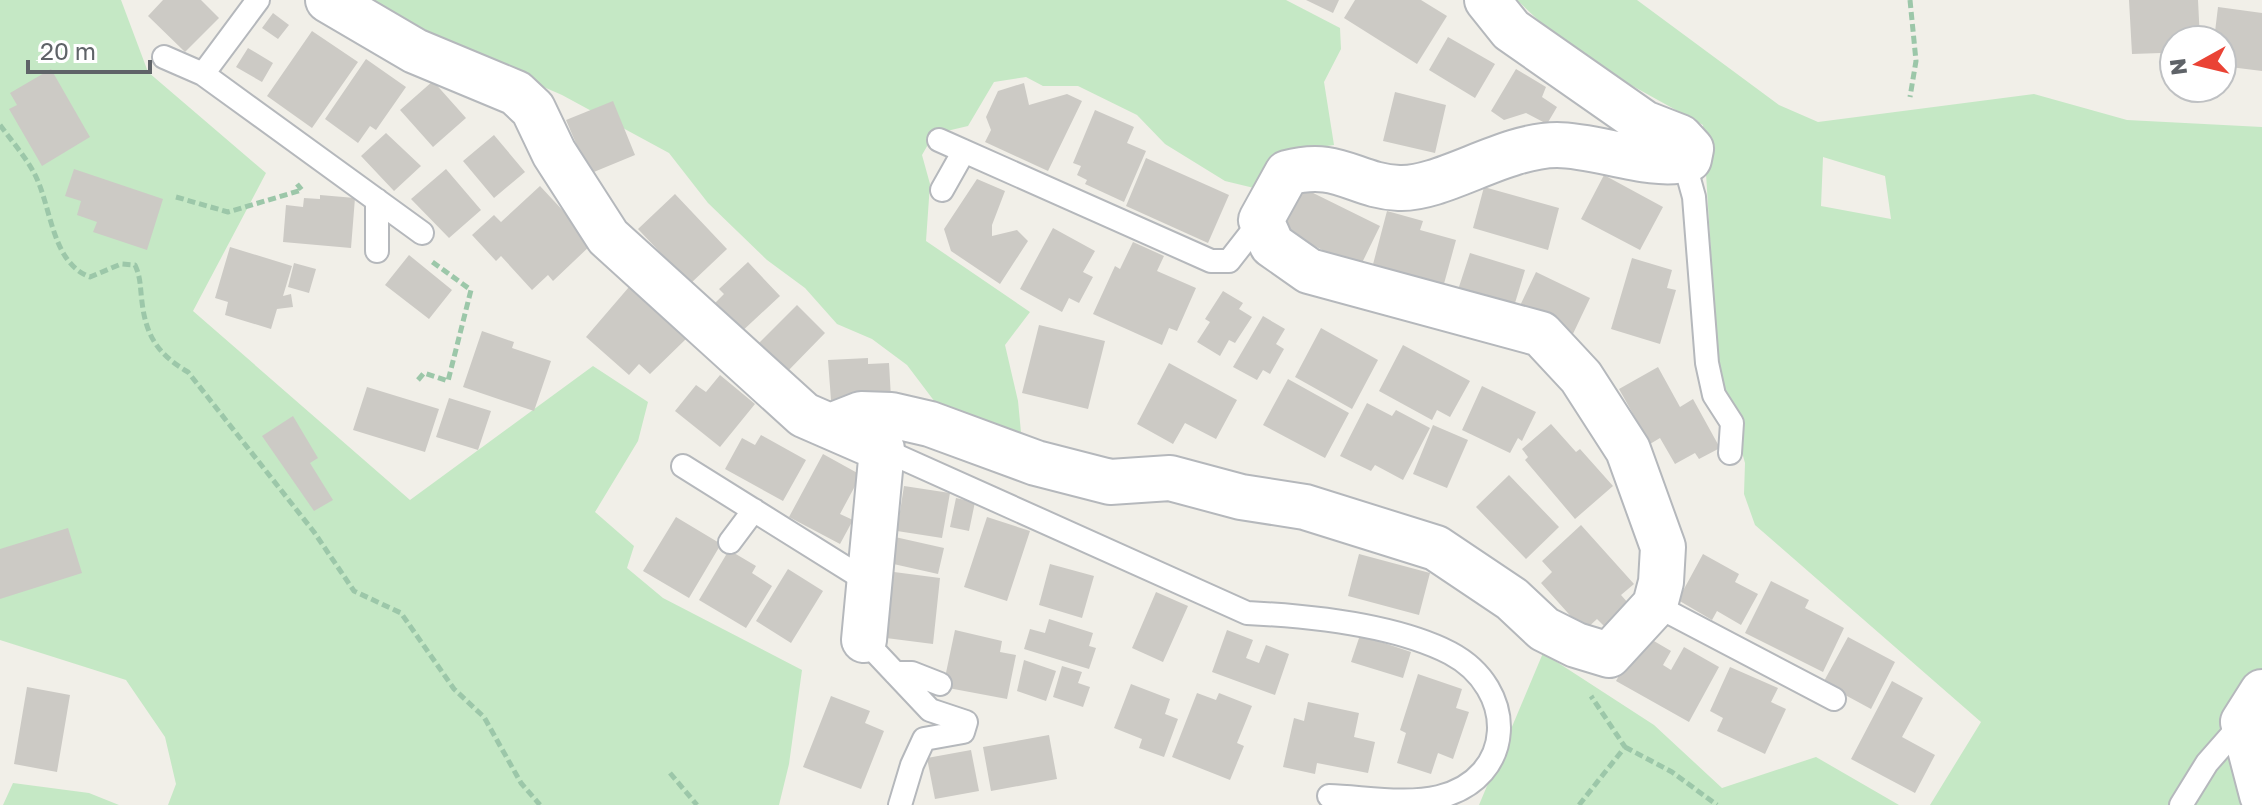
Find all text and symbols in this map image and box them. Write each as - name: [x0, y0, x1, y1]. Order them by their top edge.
- scale bar: [28, 24, 150, 74]
- north arrow: [2158, 24, 2238, 104]
- text: 20 m: [40, 36, 96, 65]
- text: N: [2163, 57, 2192, 77]

